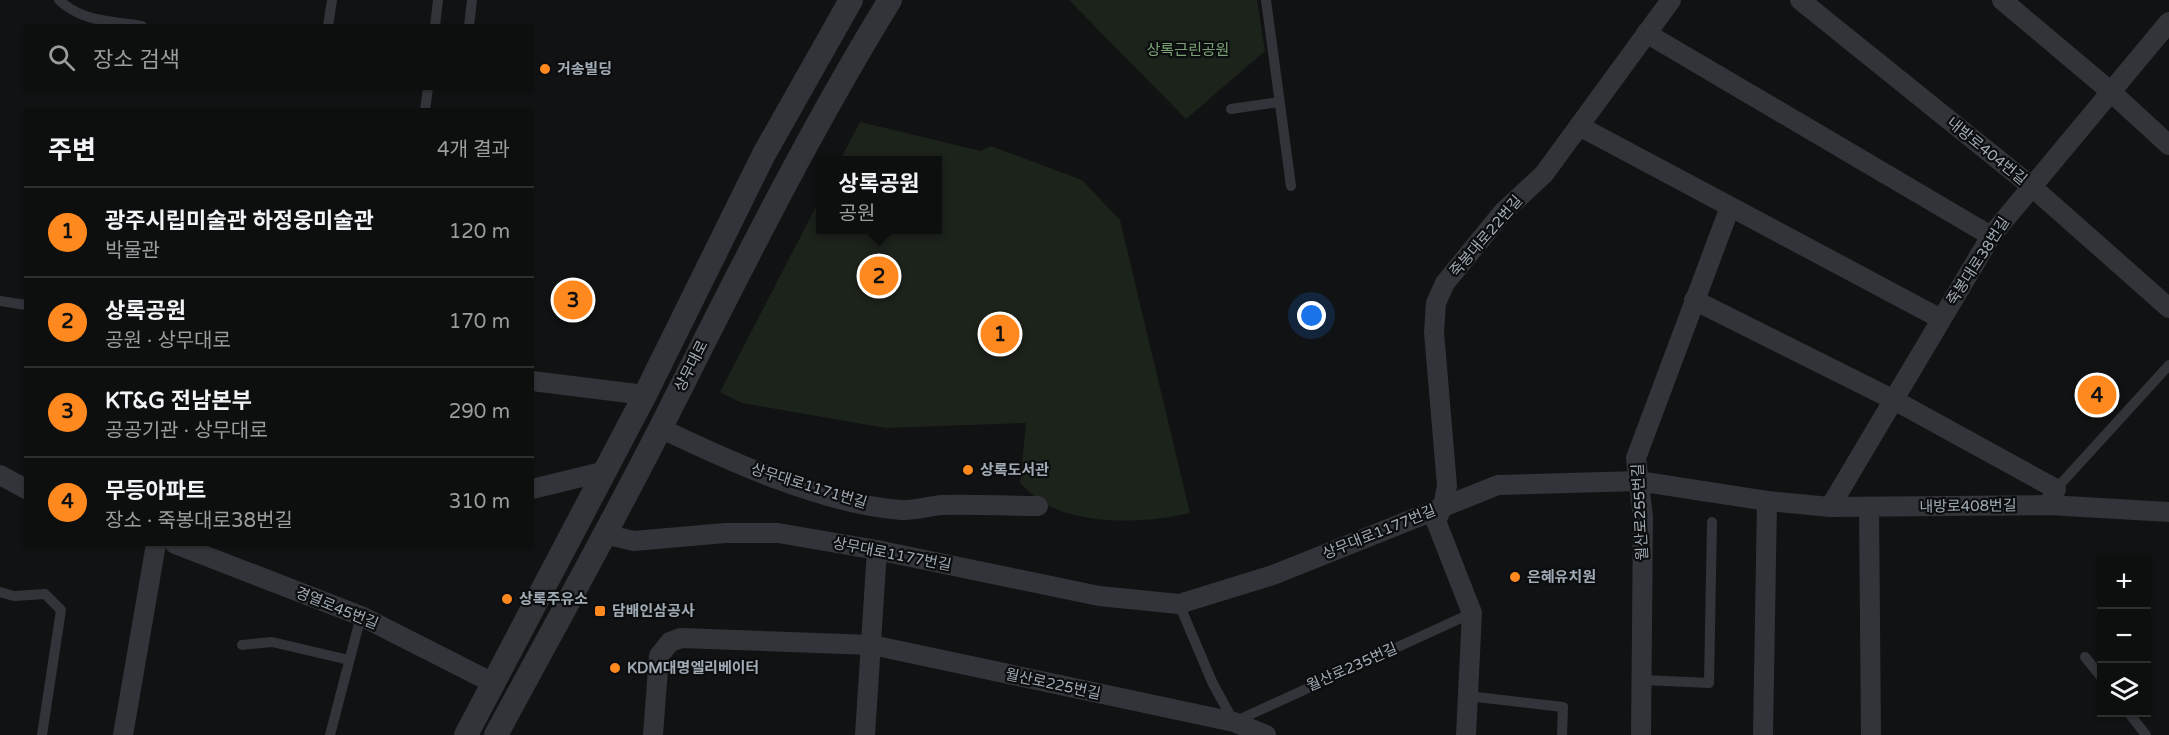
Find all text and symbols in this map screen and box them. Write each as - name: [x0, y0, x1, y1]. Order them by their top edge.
- search box: [24, 24, 534, 90]
- icon: search: [45, 41, 78, 74]
- park label: 상록근린공원: [1147, 41, 1229, 59]
- text: 장소 검색: [93, 47, 180, 73]
- place label: 거송빌딩: [557, 60, 612, 78]
- marker: 거송빌딩: [538, 62, 552, 76]
- street label: 내방로404번길: [1944, 113, 2030, 189]
- text: 주변: [48, 135, 96, 166]
- text: 4개 결과: [437, 138, 510, 162]
- popup: [816, 156, 942, 234]
- text: 상록공원: [839, 171, 919, 197]
- street label: 죽봉대로22번길: [1446, 192, 1526, 280]
- text: 공원: [839, 202, 875, 226]
- text: 광주시립미술관 하정웅미술관: [105, 208, 374, 234]
- street label: 죽봉대로38번길: [1943, 213, 2013, 309]
- text: 1: [61, 220, 74, 244]
- text: 120 m: [449, 220, 510, 244]
- text: 박물관: [105, 239, 160, 263]
- pin: 2: [860, 254, 898, 298]
- pin: 3: [554, 278, 592, 322]
- text: 상록공원: [105, 298, 186, 324]
- your location: [1297, 301, 1326, 330]
- text: 2: [61, 310, 74, 334]
- text: 170 m: [449, 310, 510, 334]
- pin: 1: [980, 312, 1020, 356]
- text: 공원 · 상무대로: [105, 329, 231, 353]
- street label: 상무대로: [670, 337, 712, 395]
- pin: 4: [2078, 372, 2116, 418]
- text: KT&G 전남본부: [105, 388, 252, 414]
- text: 3: [61, 400, 74, 424]
- text: 290 m: [449, 400, 510, 424]
- text: 공공기관 · 상무대로: [105, 419, 268, 443]
- street label: 상무대로1171번길: [749, 460, 869, 512]
- place label: 상록도서관: [980, 461, 1049, 479]
- marker: 상록도서관: [961, 463, 975, 477]
- street label: 월산로255번길: [1628, 463, 1652, 561]
- text: 무등아파트: [105, 478, 206, 504]
- text: 4: [61, 490, 74, 514]
- text: 310 m: [449, 490, 510, 514]
- street label: 내방로408번길: [1919, 496, 2017, 516]
- street label: 상무대로1177번길: [1320, 501, 1438, 563]
- text: 장소 · 죽봉대로38번길: [105, 509, 293, 533]
- street label: 상무대로1177번길: [831, 534, 953, 574]
- map controls: [2097, 555, 2151, 717]
- button: +: [2097, 555, 2151, 609]
- place label: 은혜유치원: [1527, 568, 1596, 586]
- marker: 은혜유치원: [1508, 570, 1522, 584]
- street label: 경열로45번길: [293, 583, 381, 633]
- place label: 상록주유소: [519, 590, 588, 608]
- marker: 상록주유소: [500, 592, 514, 606]
- place label: 담배인삼공사: [612, 602, 695, 620]
- marker: 담배인삼공사: [593, 604, 607, 618]
- button: −: [2097, 609, 2151, 663]
- street label: 월산로235번길: [1304, 639, 1400, 695]
- place label: KDM대명엘리베이터: [627, 659, 759, 677]
- marker: KDM대명엘리베이터: [608, 661, 622, 675]
- button: layers: [2097, 663, 2151, 717]
- street label: 월산로225번길: [1004, 665, 1102, 703]

